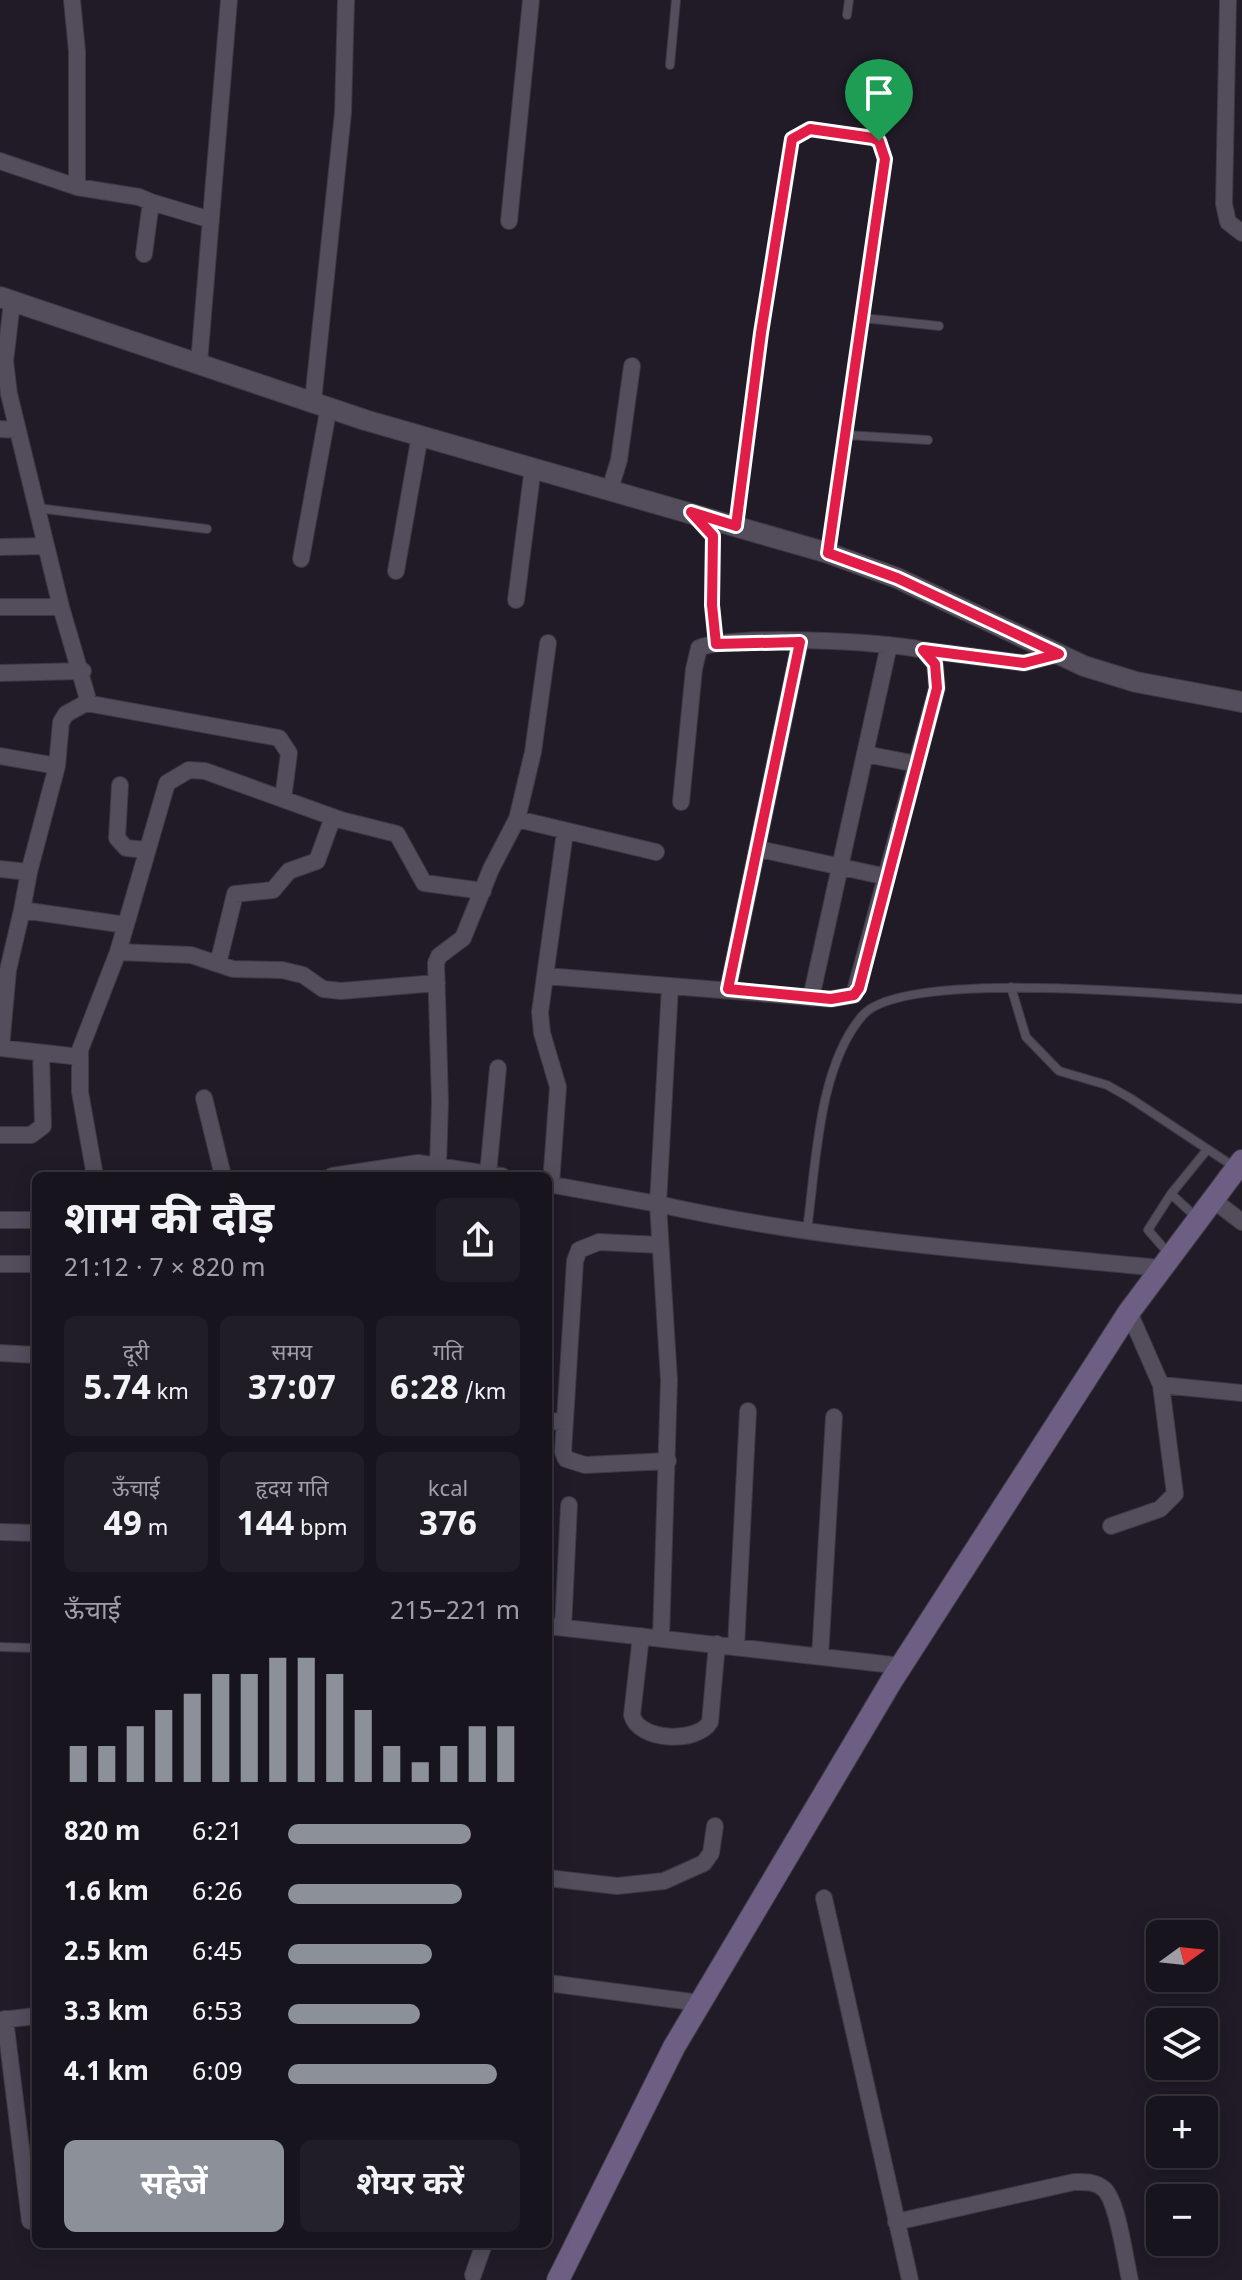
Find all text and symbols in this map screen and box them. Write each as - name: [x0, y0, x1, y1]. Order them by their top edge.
- pin: [845, 59, 913, 141]
- icon: arrive: [857, 71, 901, 115]
- text: शाम की दौड़: [64, 1194, 274, 1251]
- button: share: [436, 1198, 520, 1282]
- text: 21:12 · 7 × 820 m: [64, 1253, 266, 1287]
- text: दूरी: [123, 1340, 149, 1369]
- text: समय: [272, 1340, 312, 1369]
- text: गति: [433, 1340, 463, 1369]
- text: 5.74: [83, 1369, 151, 1413]
- text: 37:07: [248, 1369, 336, 1413]
- text: 6:28: [390, 1369, 459, 1413]
- text: km: [151, 1379, 189, 1408]
- text: /km: [459, 1379, 506, 1408]
- text: ऊँचाई: [112, 1476, 160, 1505]
- text: हृदय गति: [256, 1476, 328, 1505]
- text: kcal: [428, 1476, 468, 1505]
- text: 49: [104, 1505, 142, 1549]
- text: 144: [236, 1505, 294, 1549]
- text: 376: [419, 1505, 477, 1549]
- text: m: [142, 1515, 168, 1544]
- text: bpm: [294, 1515, 348, 1544]
- text: ऊँचाई: [64, 1596, 120, 1630]
- text: 215–221 m: [390, 1596, 520, 1630]
- text: 820 m: [64, 1817, 140, 1851]
- text: 6:21: [192, 1817, 243, 1851]
- text: 1.6 km: [64, 1877, 149, 1911]
- text: 6:26: [192, 1877, 243, 1911]
- north arrow: [1146, 1920, 1218, 1992]
- map controls: [1146, 1920, 1218, 2256]
- text: 2.5 km: [64, 1937, 149, 1971]
- text: 6:45: [192, 1937, 243, 1971]
- text: 3.3 km: [64, 1997, 149, 2031]
- text: 6:53: [192, 1997, 243, 2031]
- button: layers: [1146, 2008, 1218, 2080]
- text: 4.1 km: [64, 2057, 149, 2091]
- text: 6:09: [192, 2057, 243, 2091]
- button: +: [1146, 2096, 1218, 2168]
- button: सहेजें: [64, 2140, 284, 2232]
- button: शेयर करें: [300, 2140, 520, 2232]
- button: −: [1146, 2184, 1218, 2256]

